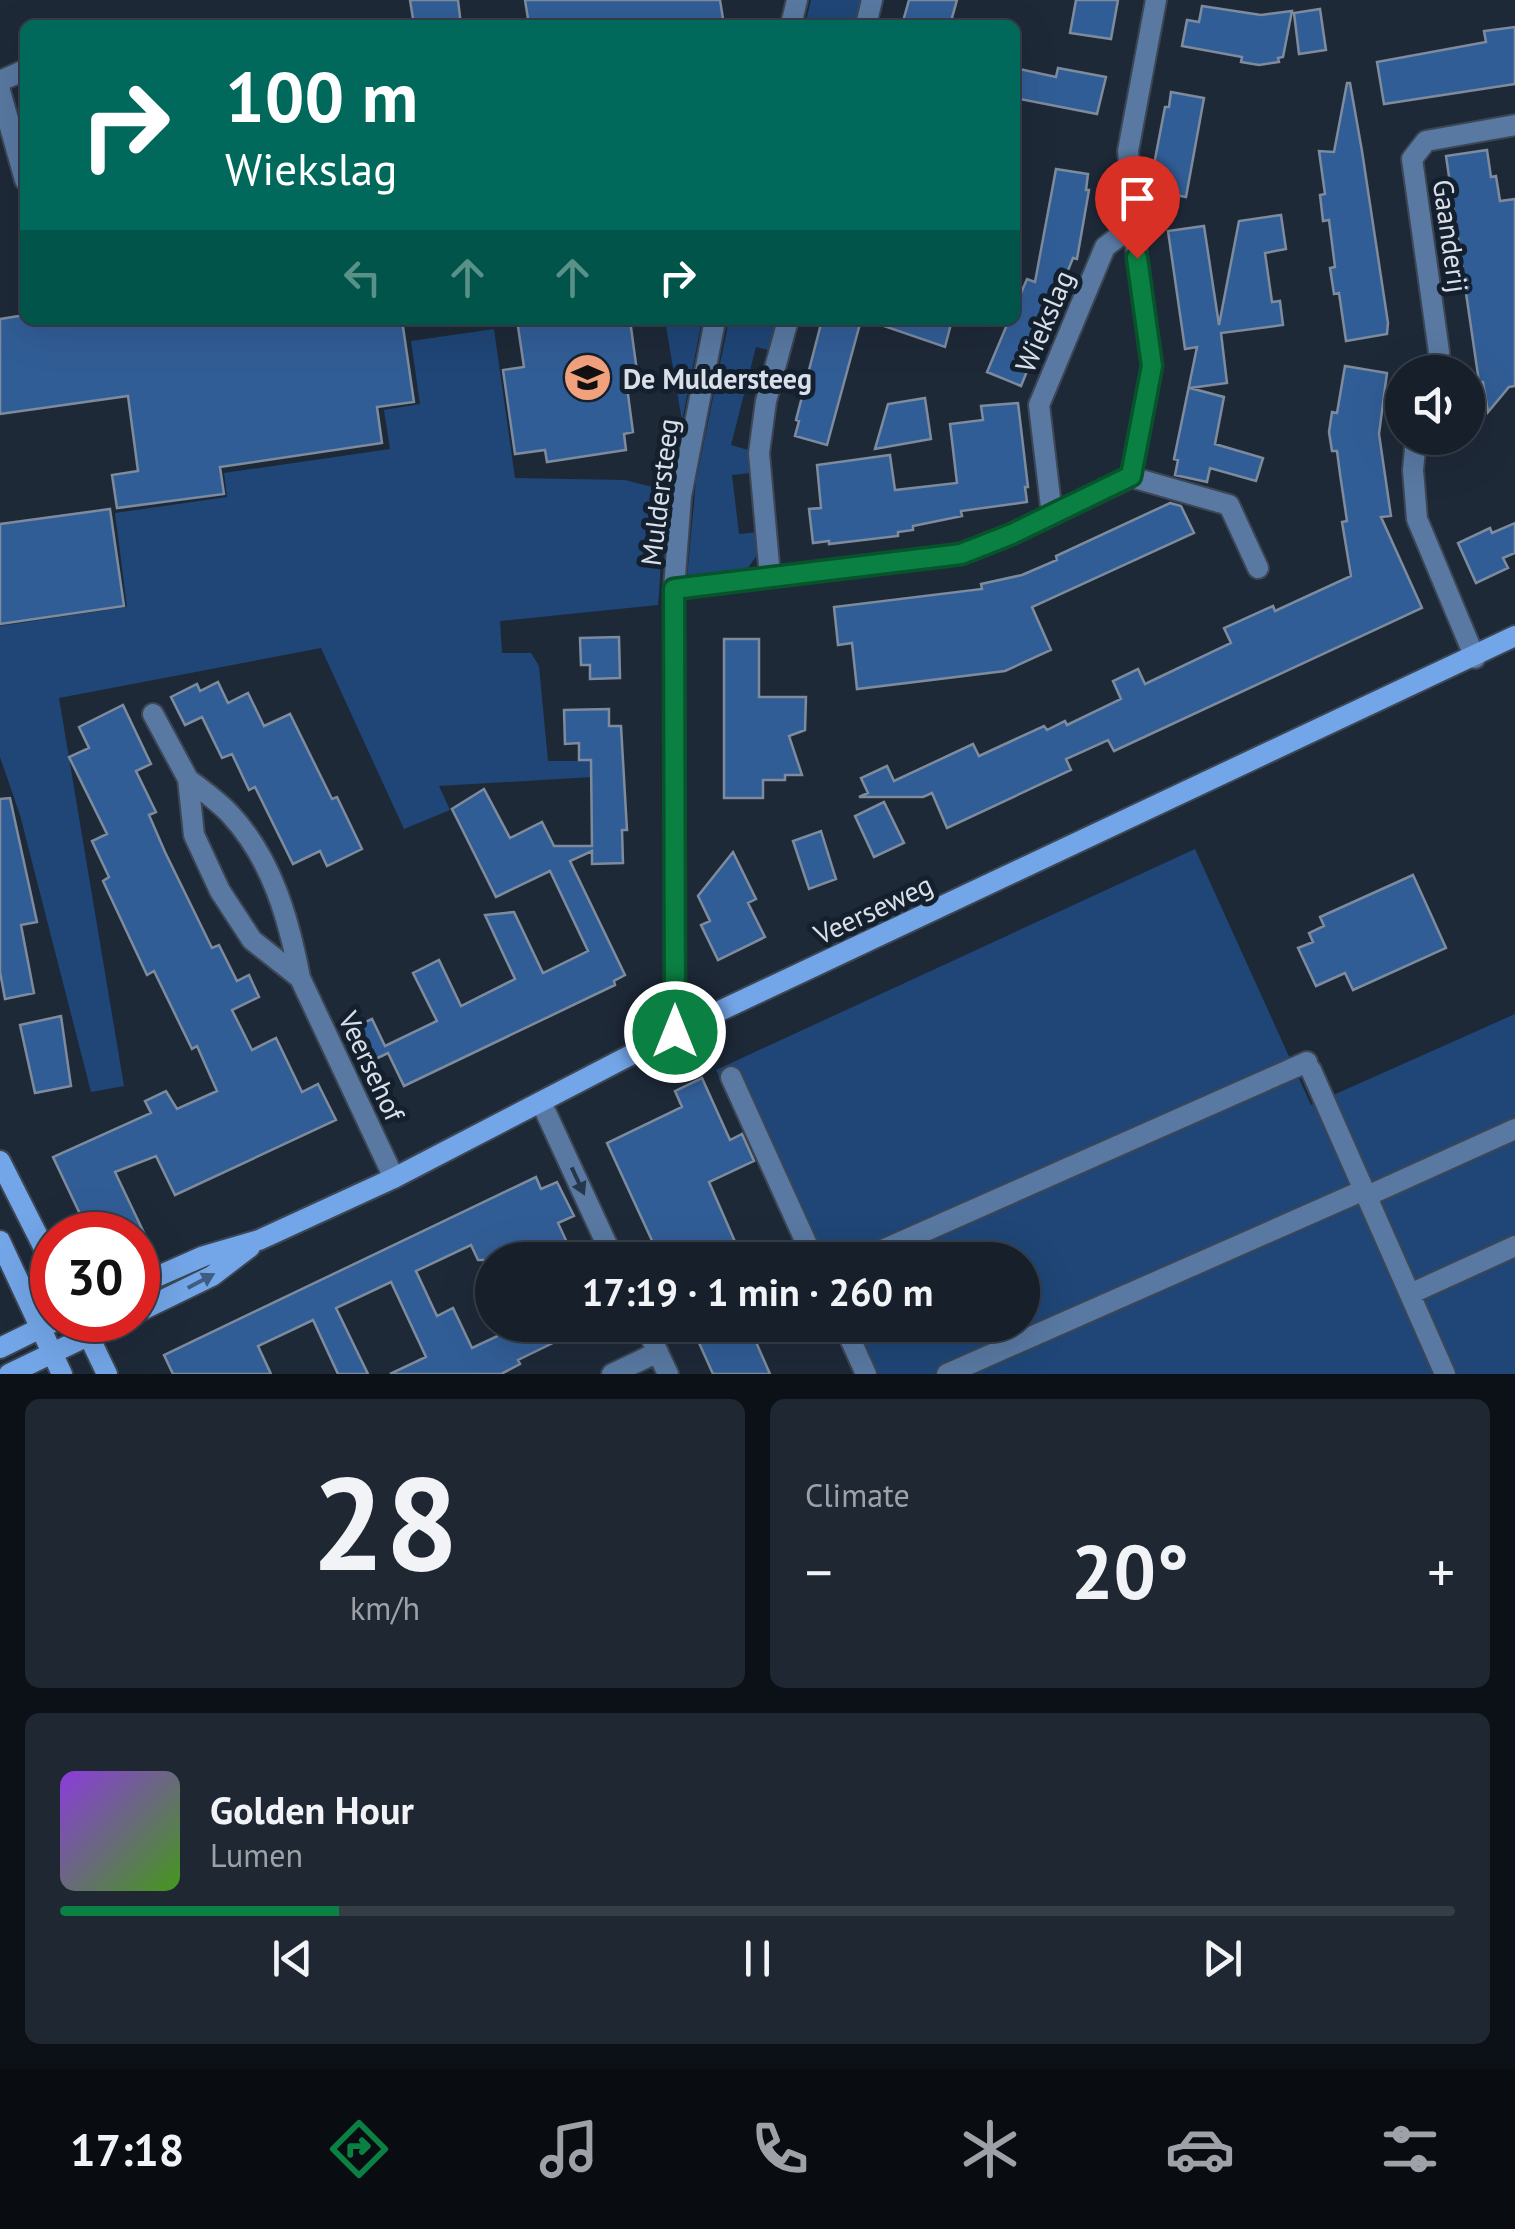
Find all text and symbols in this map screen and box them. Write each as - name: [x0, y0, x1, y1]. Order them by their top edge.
- text: 100 m: [225, 51, 418, 141]
- icon: right: [60, 60, 190, 190]
- text: Wiekslag: [225, 139, 397, 197]
- pin: [1095, 156, 1180, 259]
- icon: arrive: [1110, 171, 1165, 226]
- street label: Gaanderij: [1425, 177, 1477, 295]
- icon: left: [335, 250, 390, 305]
- icon: ahead: [440, 250, 495, 305]
- icon: ahead: [545, 250, 600, 305]
- icon: right: [650, 250, 705, 305]
- street label: Wiekslag: [1006, 264, 1082, 378]
- school or university icon: De Muldersteeg: [562, 352, 614, 404]
- map controls: [1385, 355, 1485, 455]
- button: sound: [1385, 355, 1485, 455]
- place label: De Muldersteeg: [623, 360, 812, 397]
- street label: Muldersteeg: [632, 416, 686, 568]
- street label: Veerseweg: [807, 865, 938, 953]
- position arrow: [623, 980, 727, 1084]
- street label: Veersehof: [330, 1004, 414, 1128]
- one-way arrow: [569, 1167, 586, 1196]
- speed limit sign: 30: [30, 1212, 160, 1342]
- text: 17:19 · 1 min · 260 m: [582, 1267, 933, 1316]
- one-way arrow: [187, 1273, 216, 1290]
- text: 28: [311, 1438, 459, 1606]
- text: Climate: [805, 1474, 910, 1516]
- text: 20°: [1071, 1523, 1189, 1620]
- text: −: [805, 1536, 833, 1607]
- text: +: [1427, 1536, 1455, 1607]
- text: km/h: [350, 1587, 420, 1629]
- text: Golden Hour: [210, 1785, 414, 1834]
- text: Lumen: [210, 1834, 303, 1876]
- icon: previous: [265, 1931, 320, 1986]
- icon: pause: [730, 1931, 785, 1986]
- icon: next: [1195, 1931, 1250, 1986]
- icon: directions: [324, 2114, 394, 2184]
- icon: music: [534, 2114, 604, 2184]
- icon: phone: [745, 2114, 815, 2184]
- icon: climate: [955, 2114, 1025, 2184]
- icon: car: [1165, 2114, 1235, 2184]
- icon: filters: [1375, 2114, 1445, 2184]
- text: 17:18: [70, 2120, 184, 2178]

